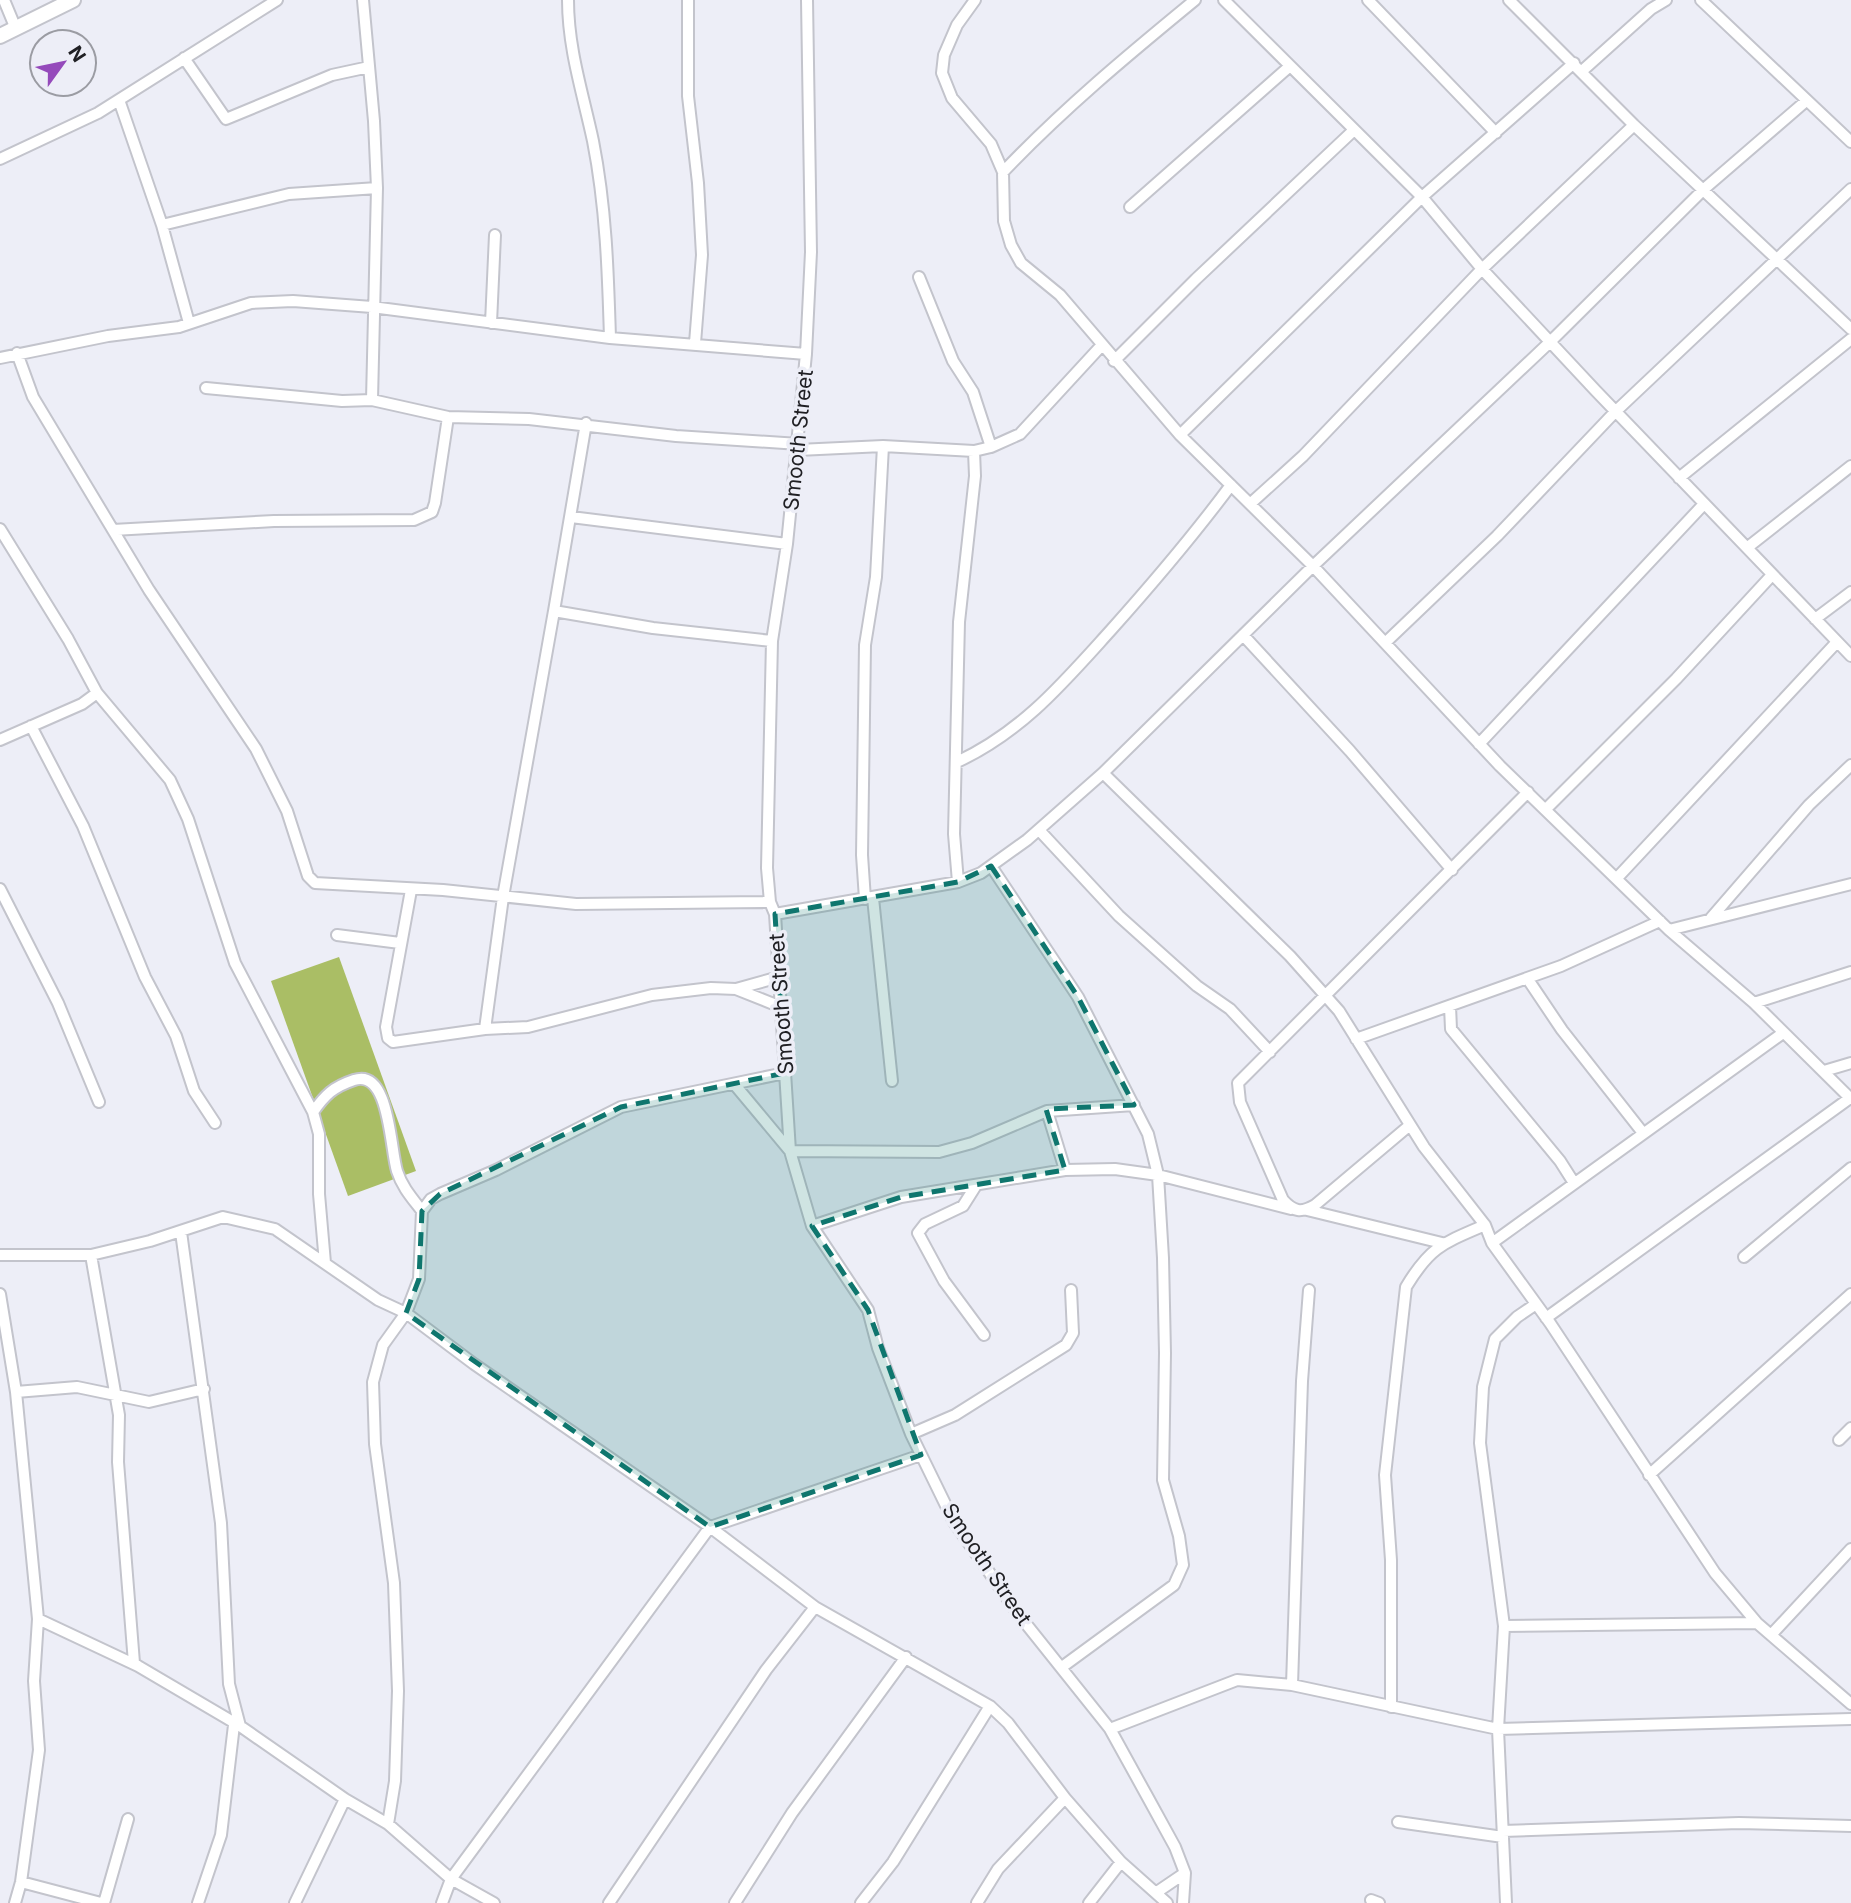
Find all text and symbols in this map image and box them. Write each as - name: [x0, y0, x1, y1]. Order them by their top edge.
- north arrow: [28, 28, 98, 98]
- text: N: [63, 42, 90, 66]
- street label: Smooth Street: [778, 368, 818, 512]
- street label: Smooth Street: [764, 932, 798, 1075]
- street label: Smooth Street: [937, 1498, 1037, 1630]

